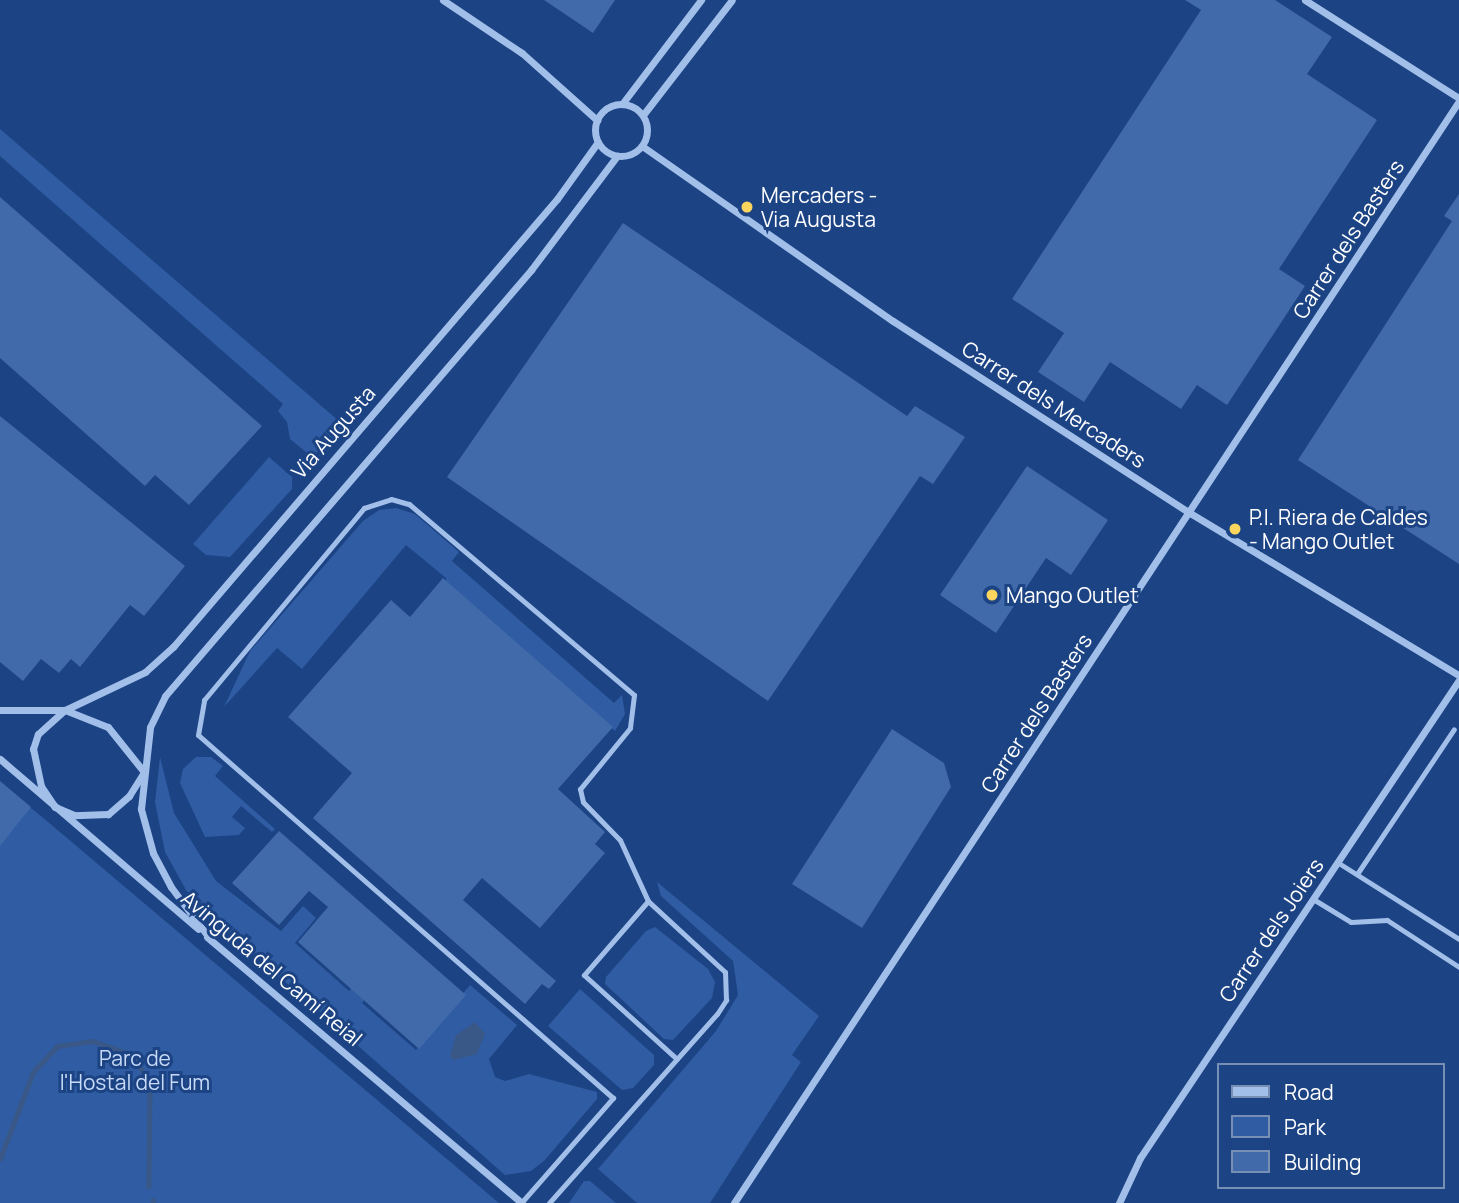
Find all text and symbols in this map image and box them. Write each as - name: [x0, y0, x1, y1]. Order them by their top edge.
- street label: Carrer dels Basters: [1287, 155, 1409, 323]
- place label: Mercaders - Via Augusta: [761, 182, 877, 232]
- marker: Mercaders - Via Augusta: [739, 199, 755, 215]
- street label: Carrer dels Mercaders: [957, 335, 1151, 473]
- street label: Via Augusta: [286, 380, 380, 484]
- place label: P.I. Riera de Caldes - Mango Outlet: [1249, 504, 1428, 554]
- marker: P.I. Riera de Caldes - Mango Outlet: [1227, 521, 1243, 537]
- place label: Mango Outlet: [1006, 582, 1139, 608]
- marker: Mango Outlet: [984, 587, 1000, 603]
- street label: Carrer dels Basters: [975, 629, 1097, 797]
- street label: Carrer dels Joiers: [1214, 853, 1328, 1007]
- street label: Avinguda del Camí Reial: [177, 885, 367, 1051]
- park label: Parc de l'Hostal del Fum: [60, 1045, 210, 1095]
- legend: [1218, 1063, 1445, 1189]
- text: Road: [1284, 1078, 1334, 1106]
- text: Park: [1284, 1113, 1326, 1141]
- text: Building: [1284, 1148, 1361, 1176]

